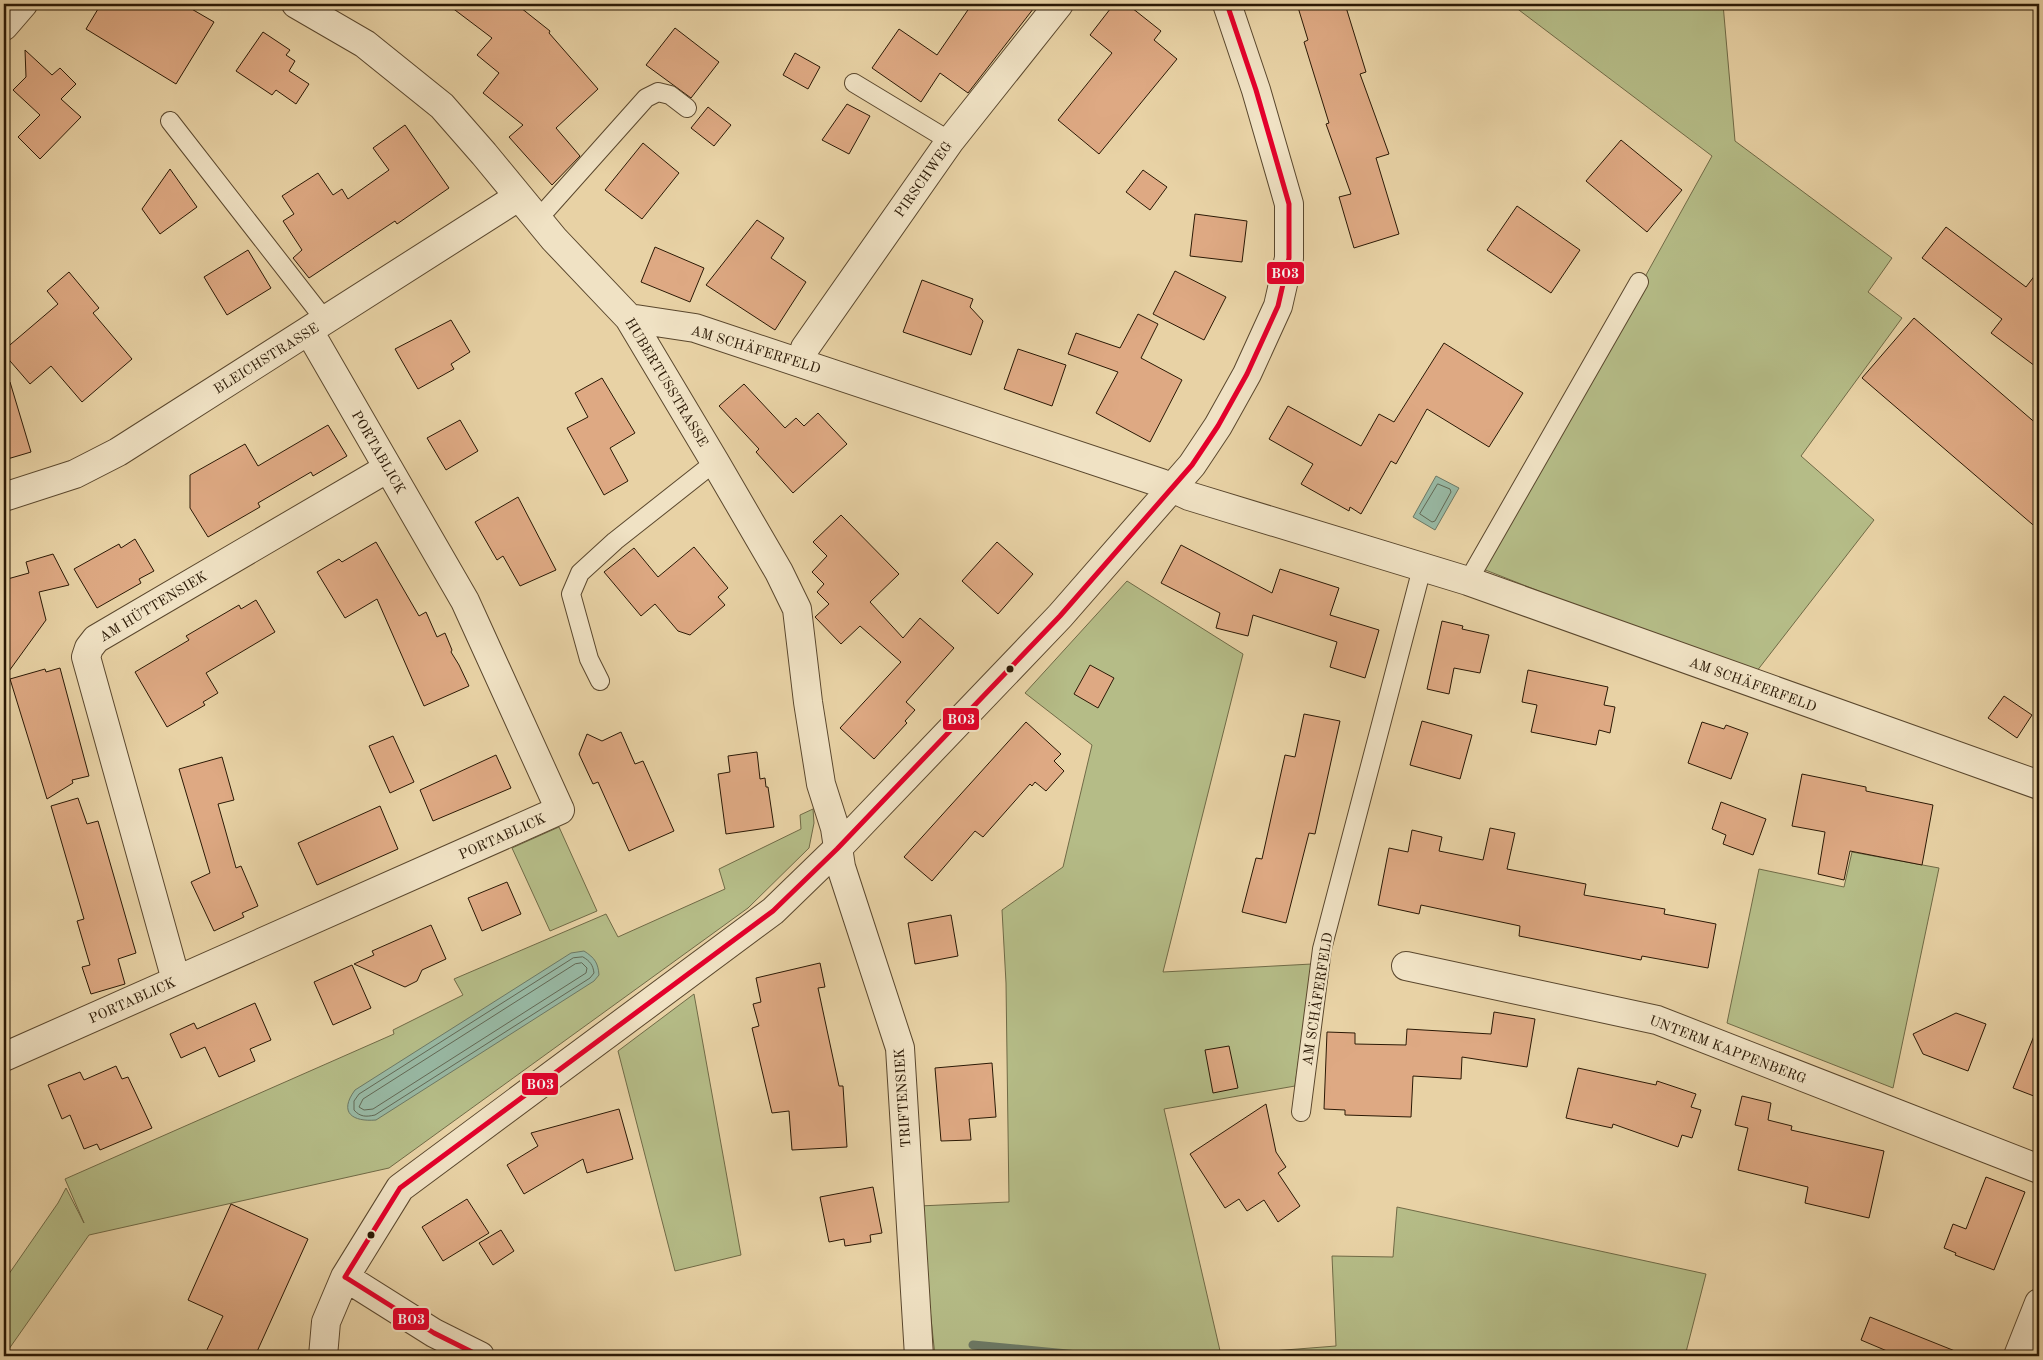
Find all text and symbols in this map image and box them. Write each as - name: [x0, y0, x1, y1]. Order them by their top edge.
- street label: PIRSCHWEG: [893, 139, 955, 220]
- line badge: BO3: [1266, 261, 1305, 285]
- text: BO3: [1271, 267, 1299, 281]
- street label: HUBERTUSSTRASSE: [622, 316, 710, 449]
- street label: BLEICHSTRASSE: [211, 321, 322, 397]
- street label: AM SCHÄFERFELD: [689, 321, 823, 376]
- street label: PORTABLICK: [349, 409, 408, 496]
- street label: AM HÜTTENSIEK: [96, 567, 210, 645]
- street label: AM SCHÄFERFELD: [1687, 653, 1819, 715]
- unlabelled marker: [1005, 664, 1015, 674]
- line badge: BO3: [942, 707, 980, 731]
- text: BO3: [947, 713, 975, 727]
- street label: PORTABLICK: [457, 812, 548, 862]
- street label: AM SCHÄFERFELD: [1298, 931, 1335, 1067]
- street label: PORTABLICK: [87, 976, 178, 1026]
- street label: UNTERM KAPPENBERG: [1647, 1013, 1808, 1086]
- street label: TRIFTENSIEK: [893, 1048, 913, 1148]
- line badge: BO3: [521, 1072, 559, 1096]
- text: BO3: [526, 1078, 554, 1092]
- unlabelled marker: [366, 1230, 376, 1240]
- line badge: BO3: [392, 1307, 430, 1331]
- text: BO3: [397, 1313, 425, 1327]

